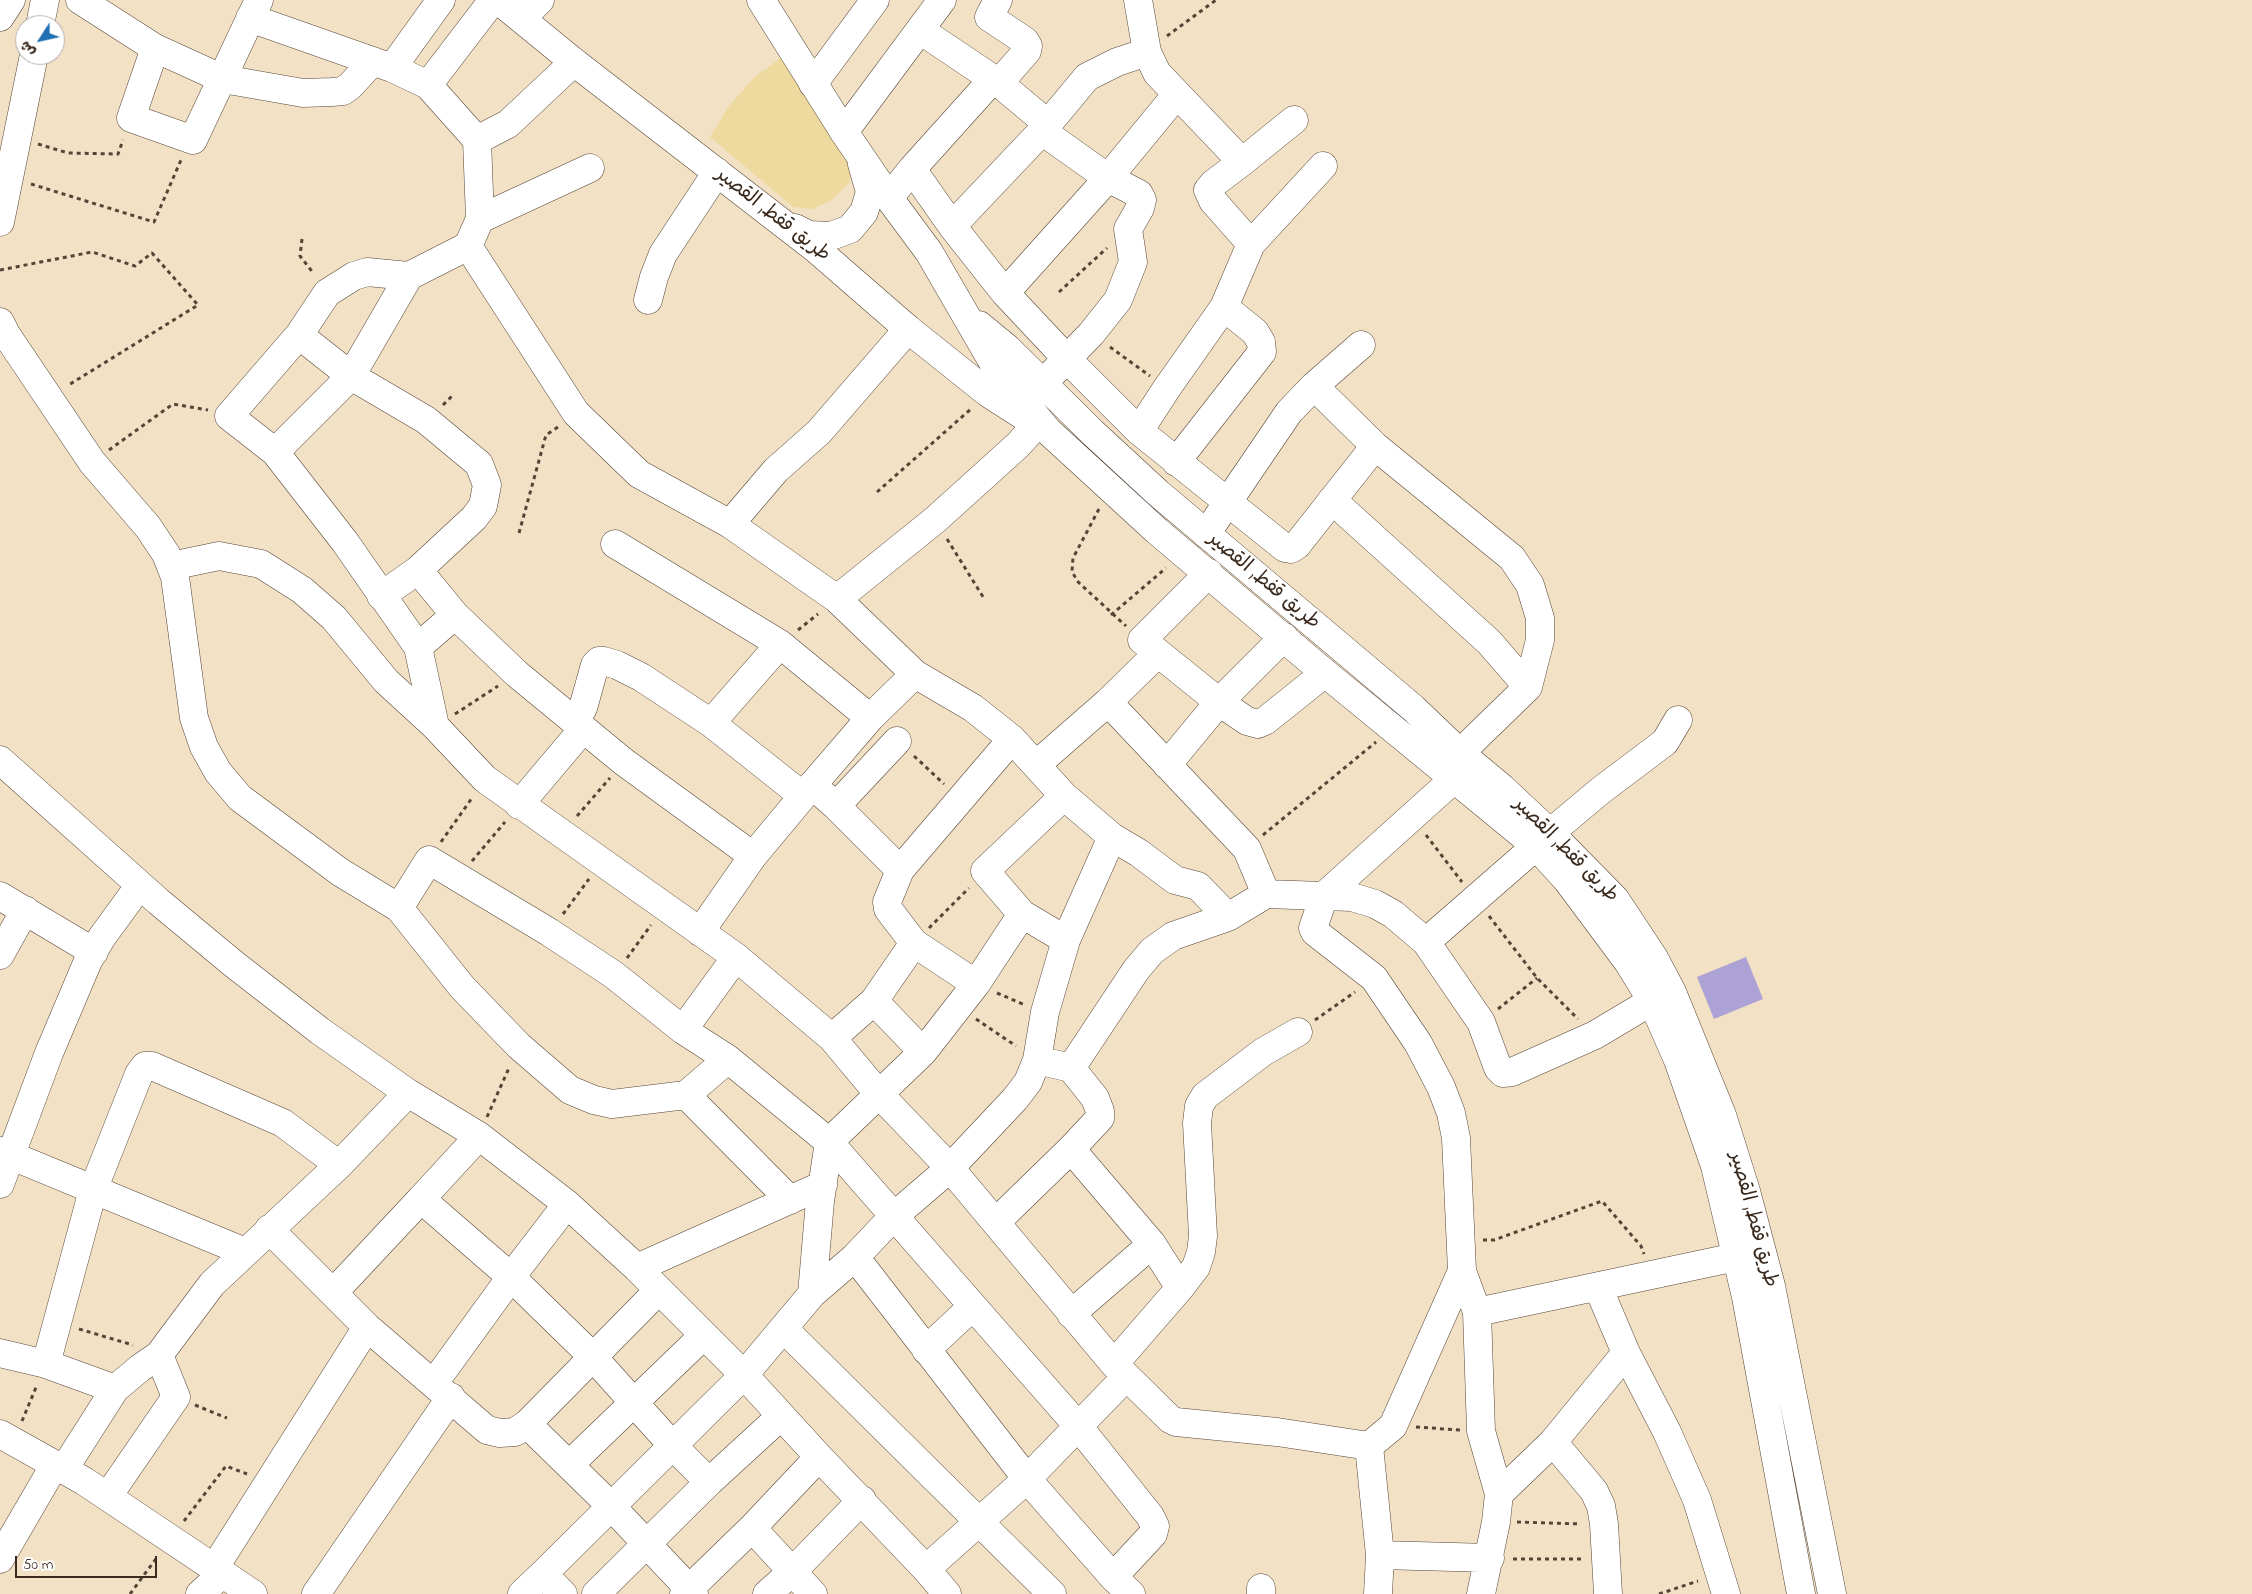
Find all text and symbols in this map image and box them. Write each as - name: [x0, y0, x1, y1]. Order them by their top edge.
- north arrow: [15, 15, 65, 65]
- text: ش: [15, 36, 41, 61]
- street label: طريق قفط, القصير: [710, 164, 834, 268]
- street label: طريق قفط, القصير: [1202, 528, 1324, 636]
- street label: طريق قفط, القصير: [1507, 793, 1623, 909]
- street label: طريق قفط, القصير: [1722, 1150, 1782, 1290]
- scale bar: [18, 1546, 160, 1578]
- text: 50 m: [23, 1554, 53, 1576]

